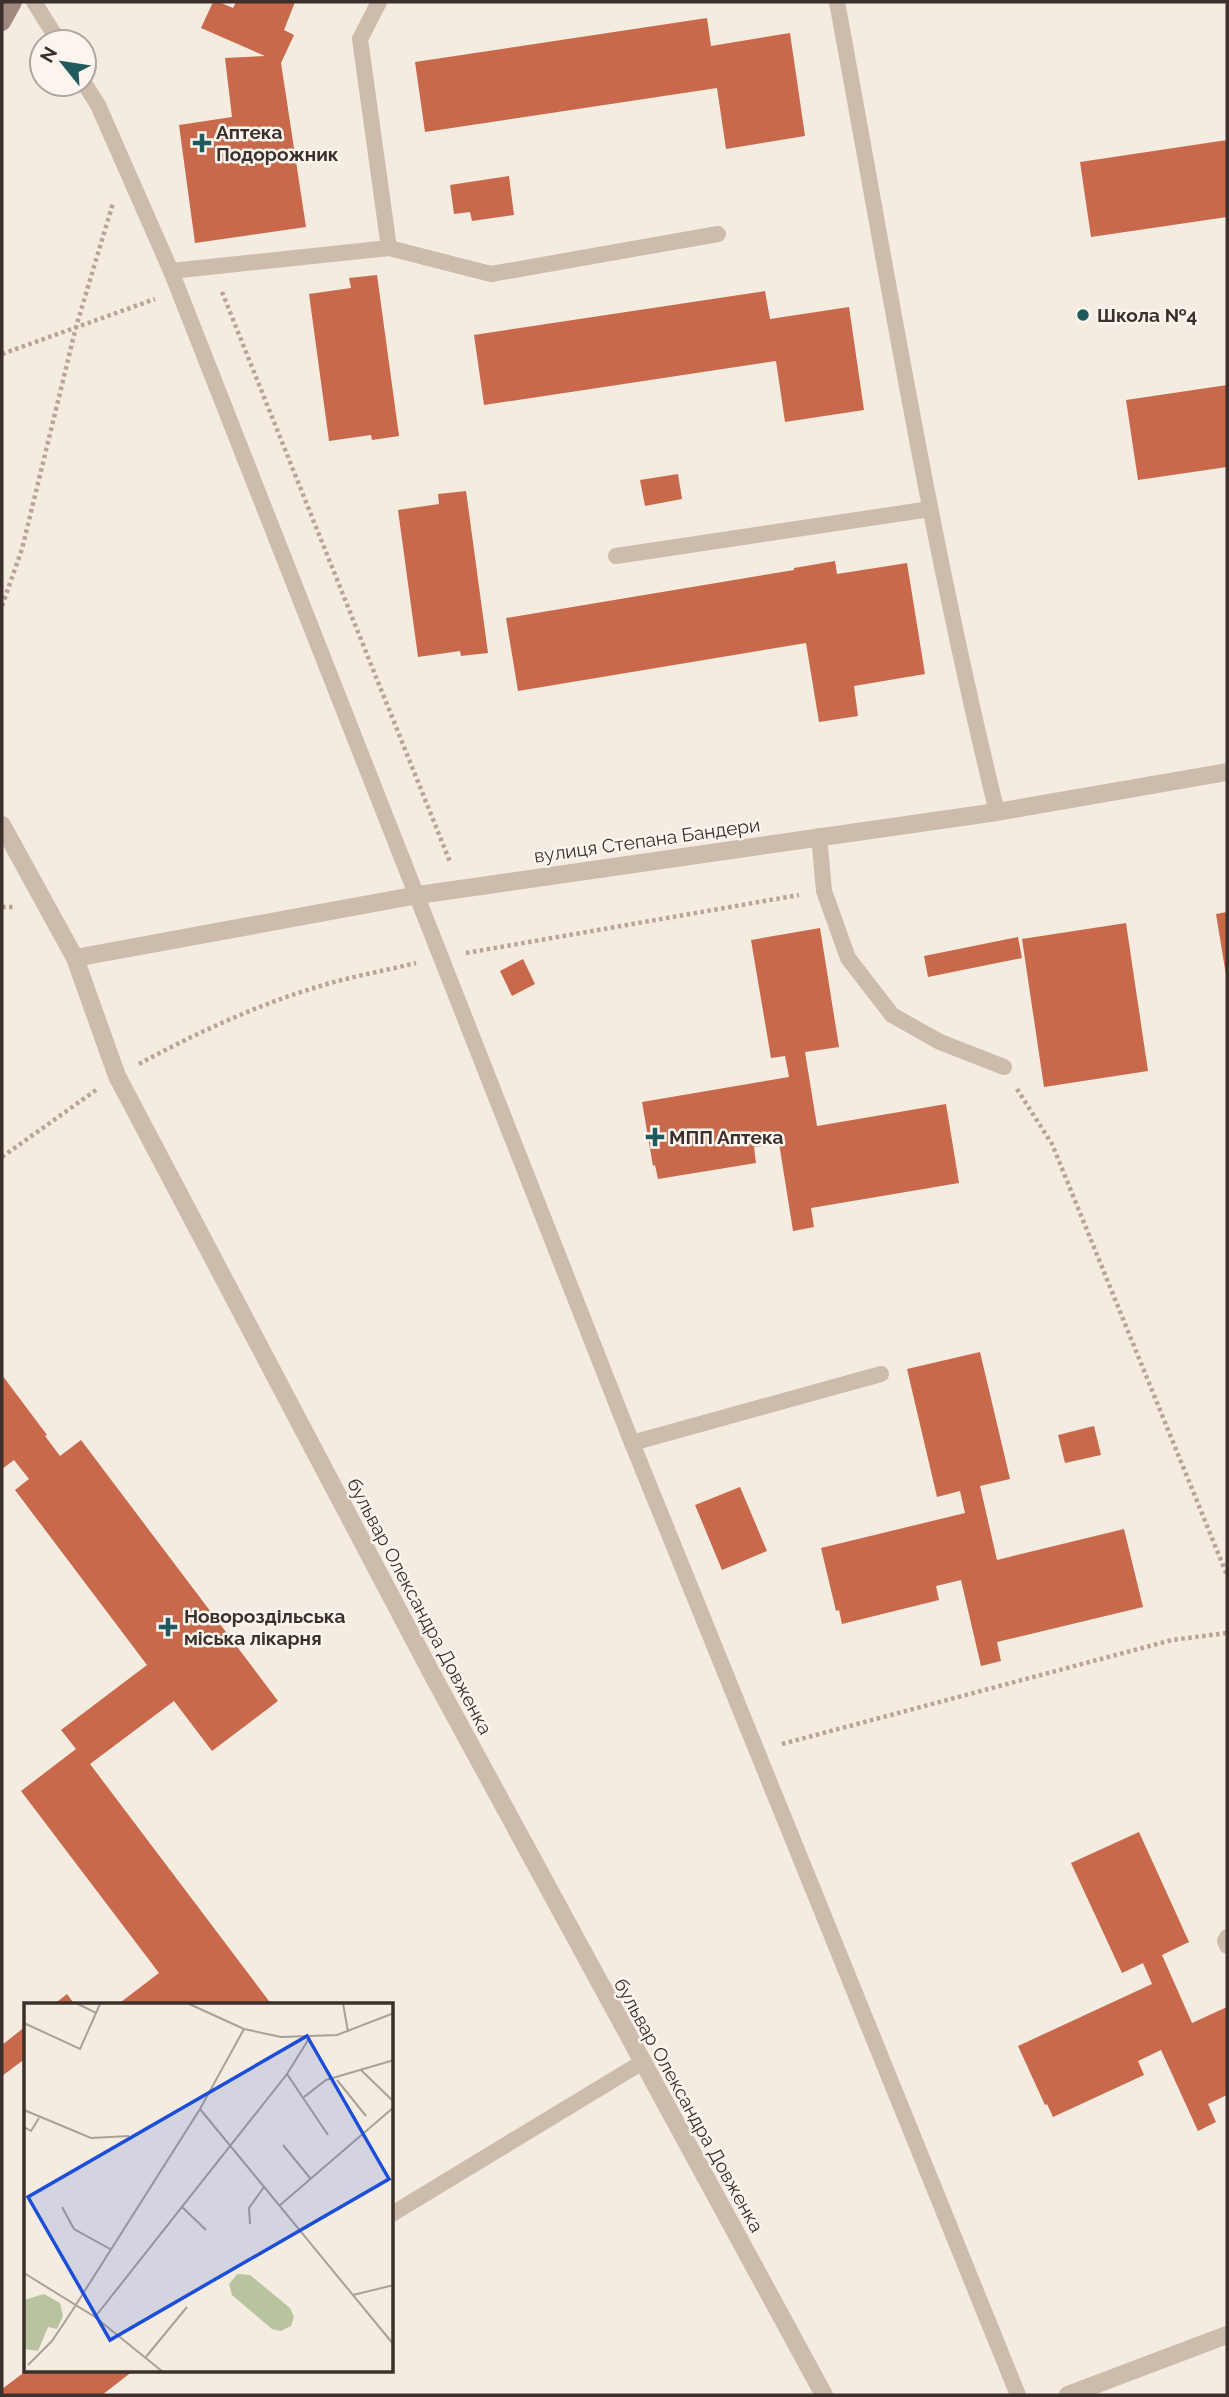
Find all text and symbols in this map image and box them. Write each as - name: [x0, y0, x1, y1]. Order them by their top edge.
- north arrow: [28, 28, 98, 98]
- text: N: [35, 43, 61, 66]
- place label: Аптека Подорожник: [216, 121, 339, 165]
- marker: Аптека Подорожник: [194, 135, 210, 151]
- place label: Школа №4: [1097, 304, 1197, 326]
- marker: Школа №4: [1075, 307, 1091, 323]
- street label: вулиця Степана Бандери: [533, 813, 761, 867]
- place label: МПП Аптека: [669, 1126, 784, 1148]
- marker: МПП Аптека: [647, 1129, 663, 1145]
- street label: бульвар Олександра Довженка: [343, 1474, 497, 1738]
- place label: Новороздільська міська лікарня: [184, 1605, 346, 1649]
- marker: Новороздільська міська лікарня: [158, 1617, 178, 1637]
- street label: бульвар Олександра Довженка: [610, 1974, 768, 2236]
- inset map: [24, 2003, 394, 2372]

